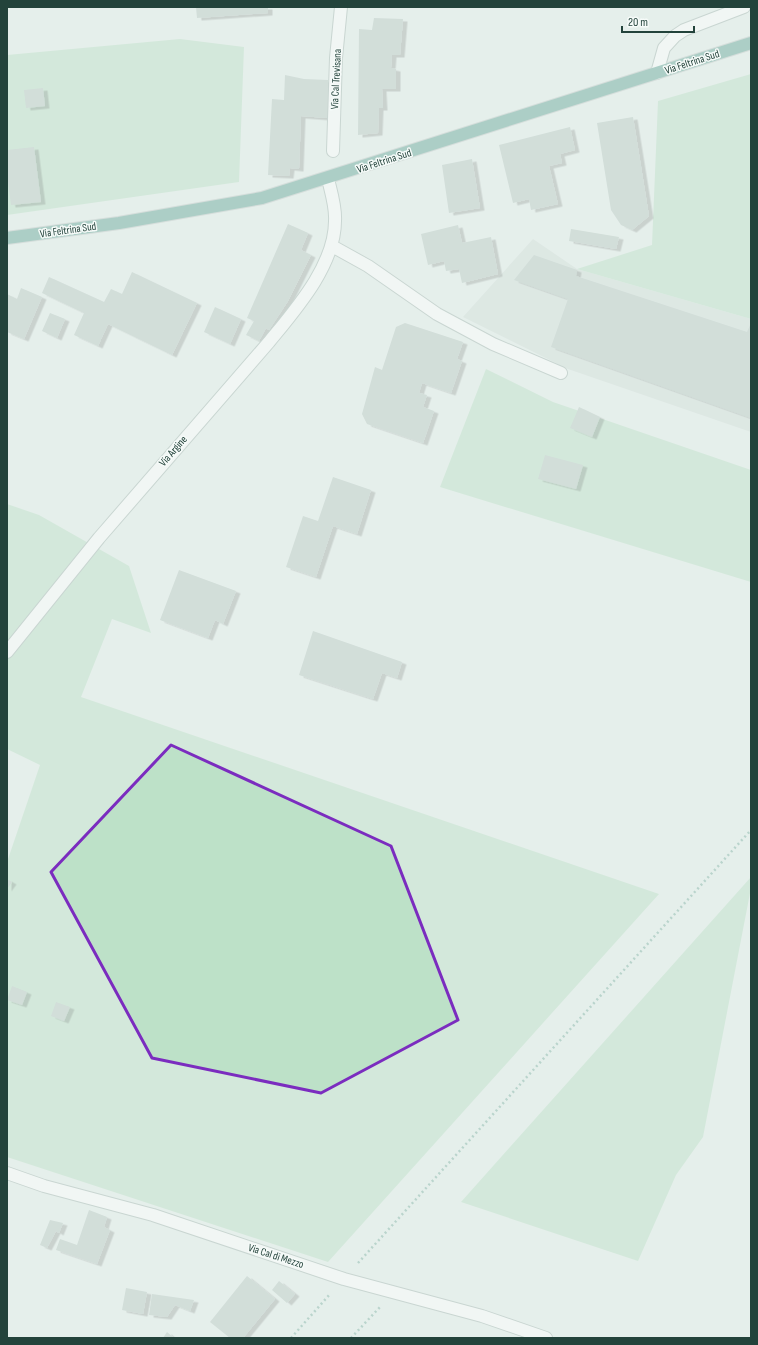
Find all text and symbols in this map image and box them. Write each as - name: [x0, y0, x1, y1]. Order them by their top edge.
- scale bar: [622, 8, 694, 34]
- text: 20 m: [628, 15, 648, 30]
- street label: Via Feltrina Sud: [663, 47, 721, 77]
- street label: Via Cal Trevisana: [328, 48, 344, 110]
- street label: Via Feltrina Sud: [355, 146, 413, 176]
- street label: Via Feltrina Sud: [39, 220, 97, 240]
- street label: Via Argine: [156, 433, 190, 469]
- street label: Via Cal di Mezzo: [246, 1241, 306, 1271]

